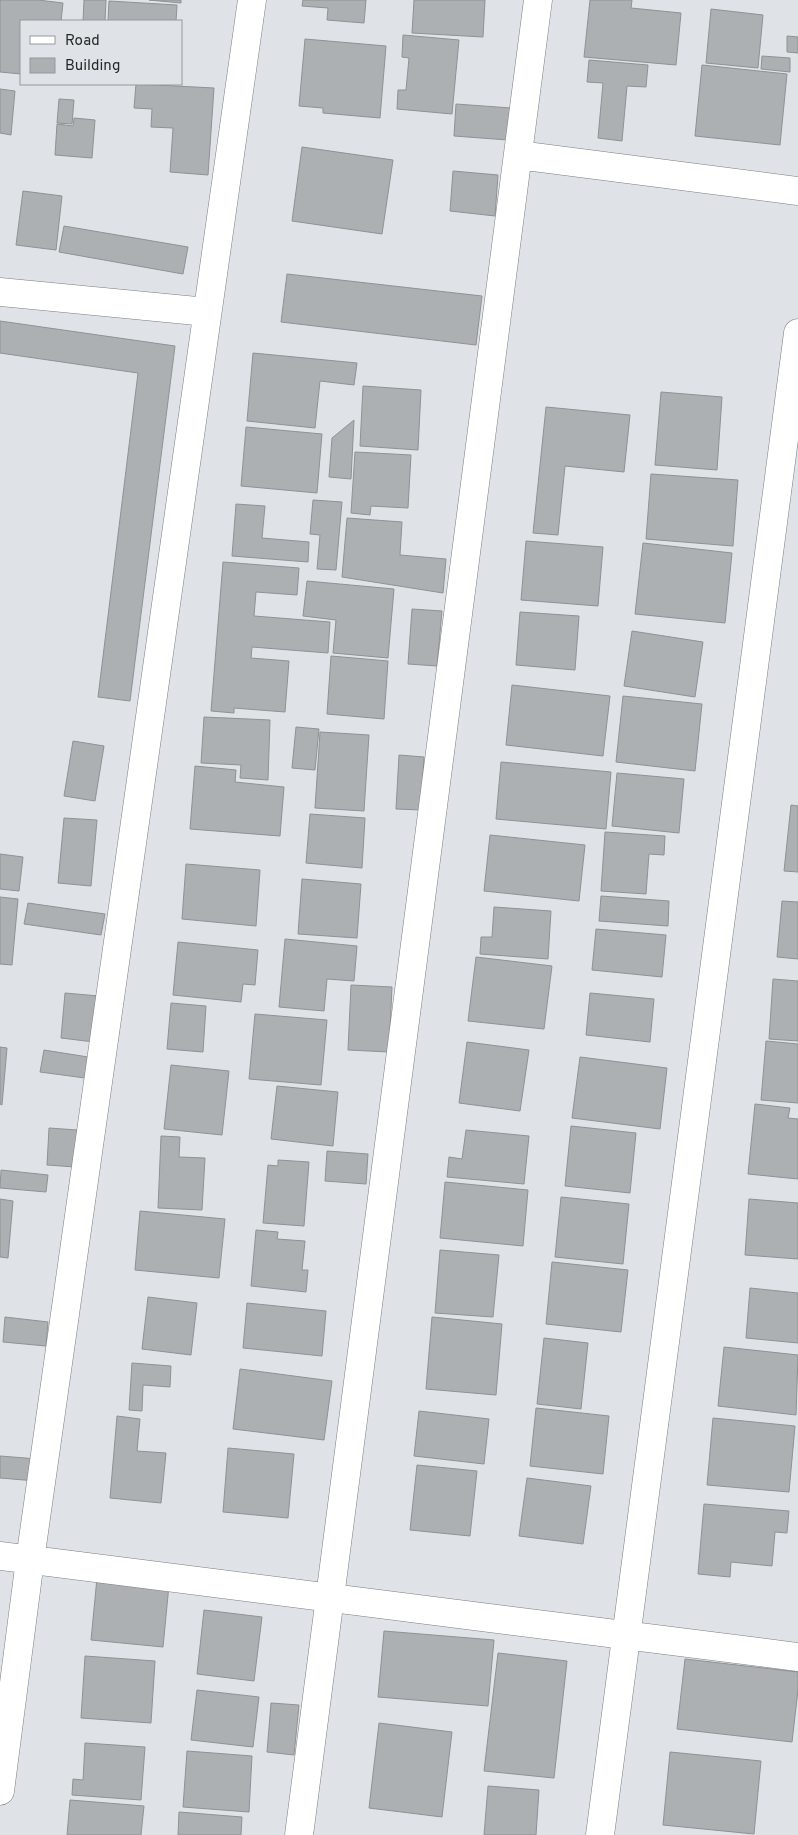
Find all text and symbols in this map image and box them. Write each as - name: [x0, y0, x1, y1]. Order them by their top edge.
- legend: [20, 20, 182, 85]
- text: Road: [65, 32, 100, 51]
- text: Building: [65, 57, 120, 76]

